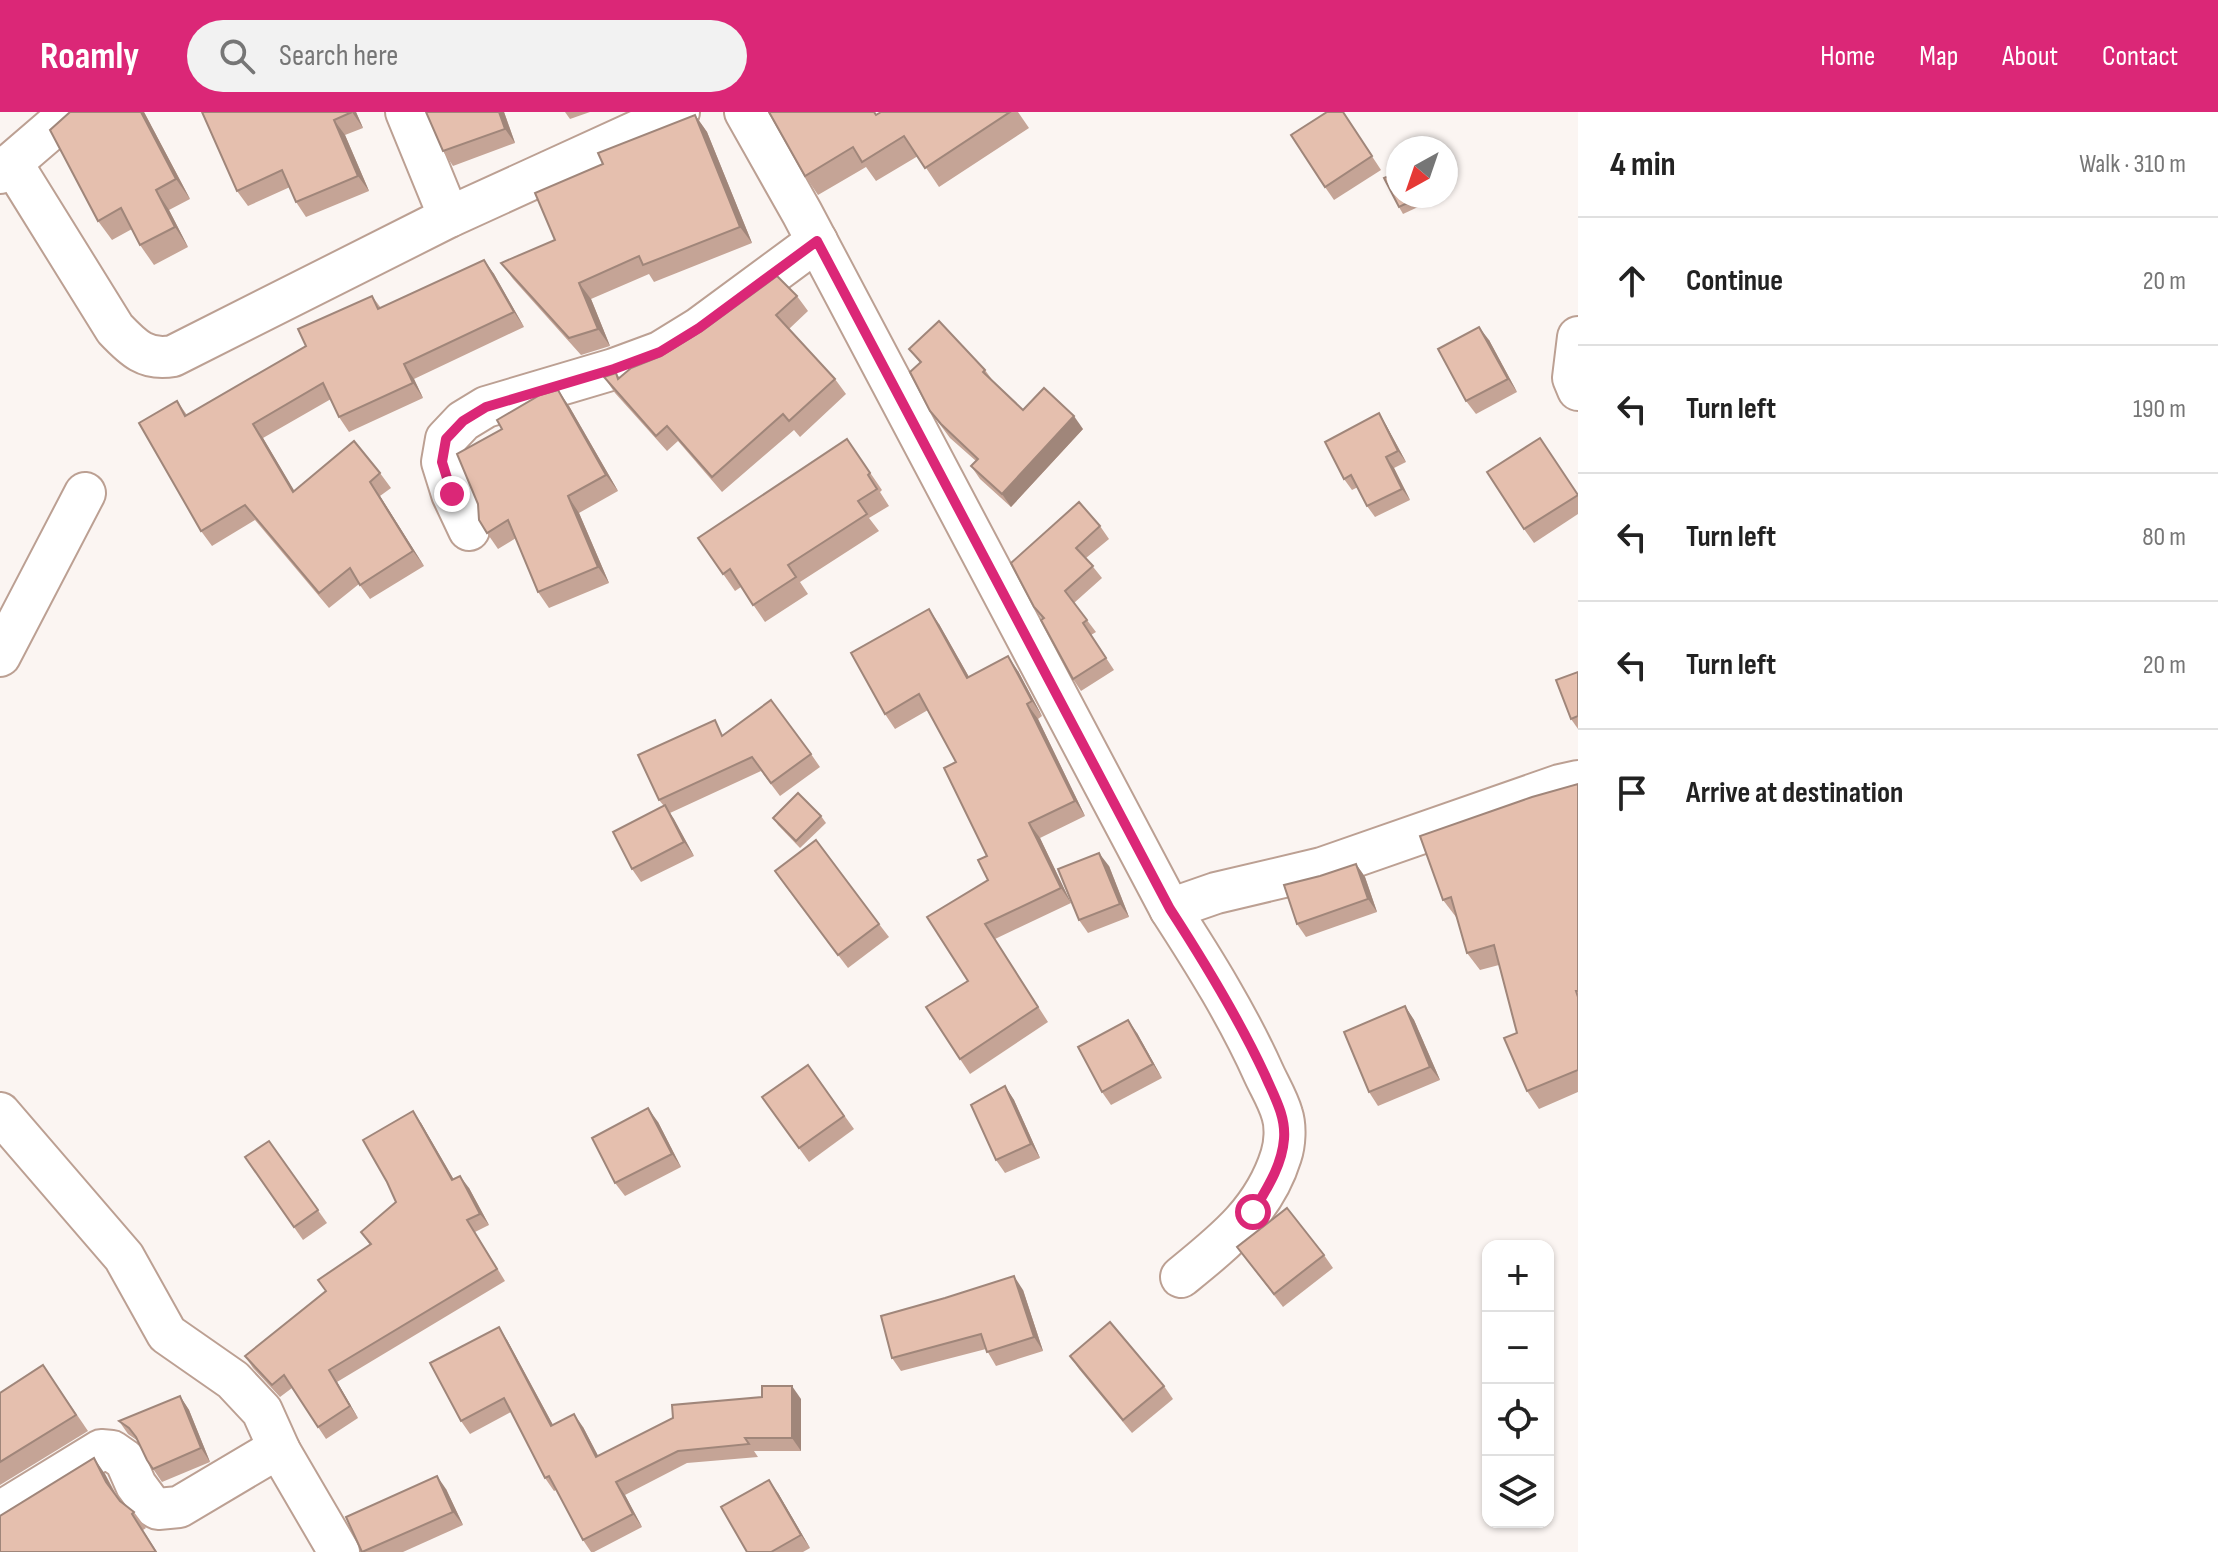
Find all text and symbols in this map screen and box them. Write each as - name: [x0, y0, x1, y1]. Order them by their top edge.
- search box: [187, 20, 747, 92]
- text: Roamly: [40, 34, 139, 79]
- icon: search: [215, 34, 259, 78]
- text: Search here: [279, 38, 398, 74]
- text: Home: [1820, 40, 1875, 73]
- text: Map: [1919, 40, 1958, 73]
- text: About: [2002, 40, 2058, 73]
- text: Contact: [2102, 40, 2178, 73]
- north arrow: [1386, 136, 1458, 208]
- text: 4 min: [1610, 144, 1676, 185]
- text: Walk · 310 m: [2079, 149, 2186, 180]
- icon: ahead: [1610, 259, 1654, 303]
- text: Continue: [1686, 263, 1783, 299]
- text: 20 m: [2143, 266, 2186, 297]
- icon: left: [1610, 387, 1654, 431]
- text: Turn left: [1686, 391, 1776, 427]
- text: 190 m: [2133, 394, 2186, 425]
- route end: [434, 476, 470, 512]
- icon: left: [1610, 515, 1654, 559]
- text: Turn left: [1686, 519, 1776, 555]
- text: 80 m: [2142, 522, 2186, 553]
- icon: left: [1610, 643, 1654, 687]
- text: Turn left: [1686, 647, 1776, 683]
- text: 20 m: [2143, 650, 2186, 681]
- icon: arrive: [1610, 771, 1654, 815]
- text: Arrive at destination: [1686, 775, 1903, 811]
- route start: [1235, 1194, 1271, 1230]
- map controls: [1482, 1240, 1554, 1528]
- button: +: [1482, 1240, 1554, 1312]
- button: −: [1482, 1312, 1554, 1384]
- button: locate: [1482, 1384, 1554, 1456]
- button: layers: [1482, 1456, 1554, 1528]

